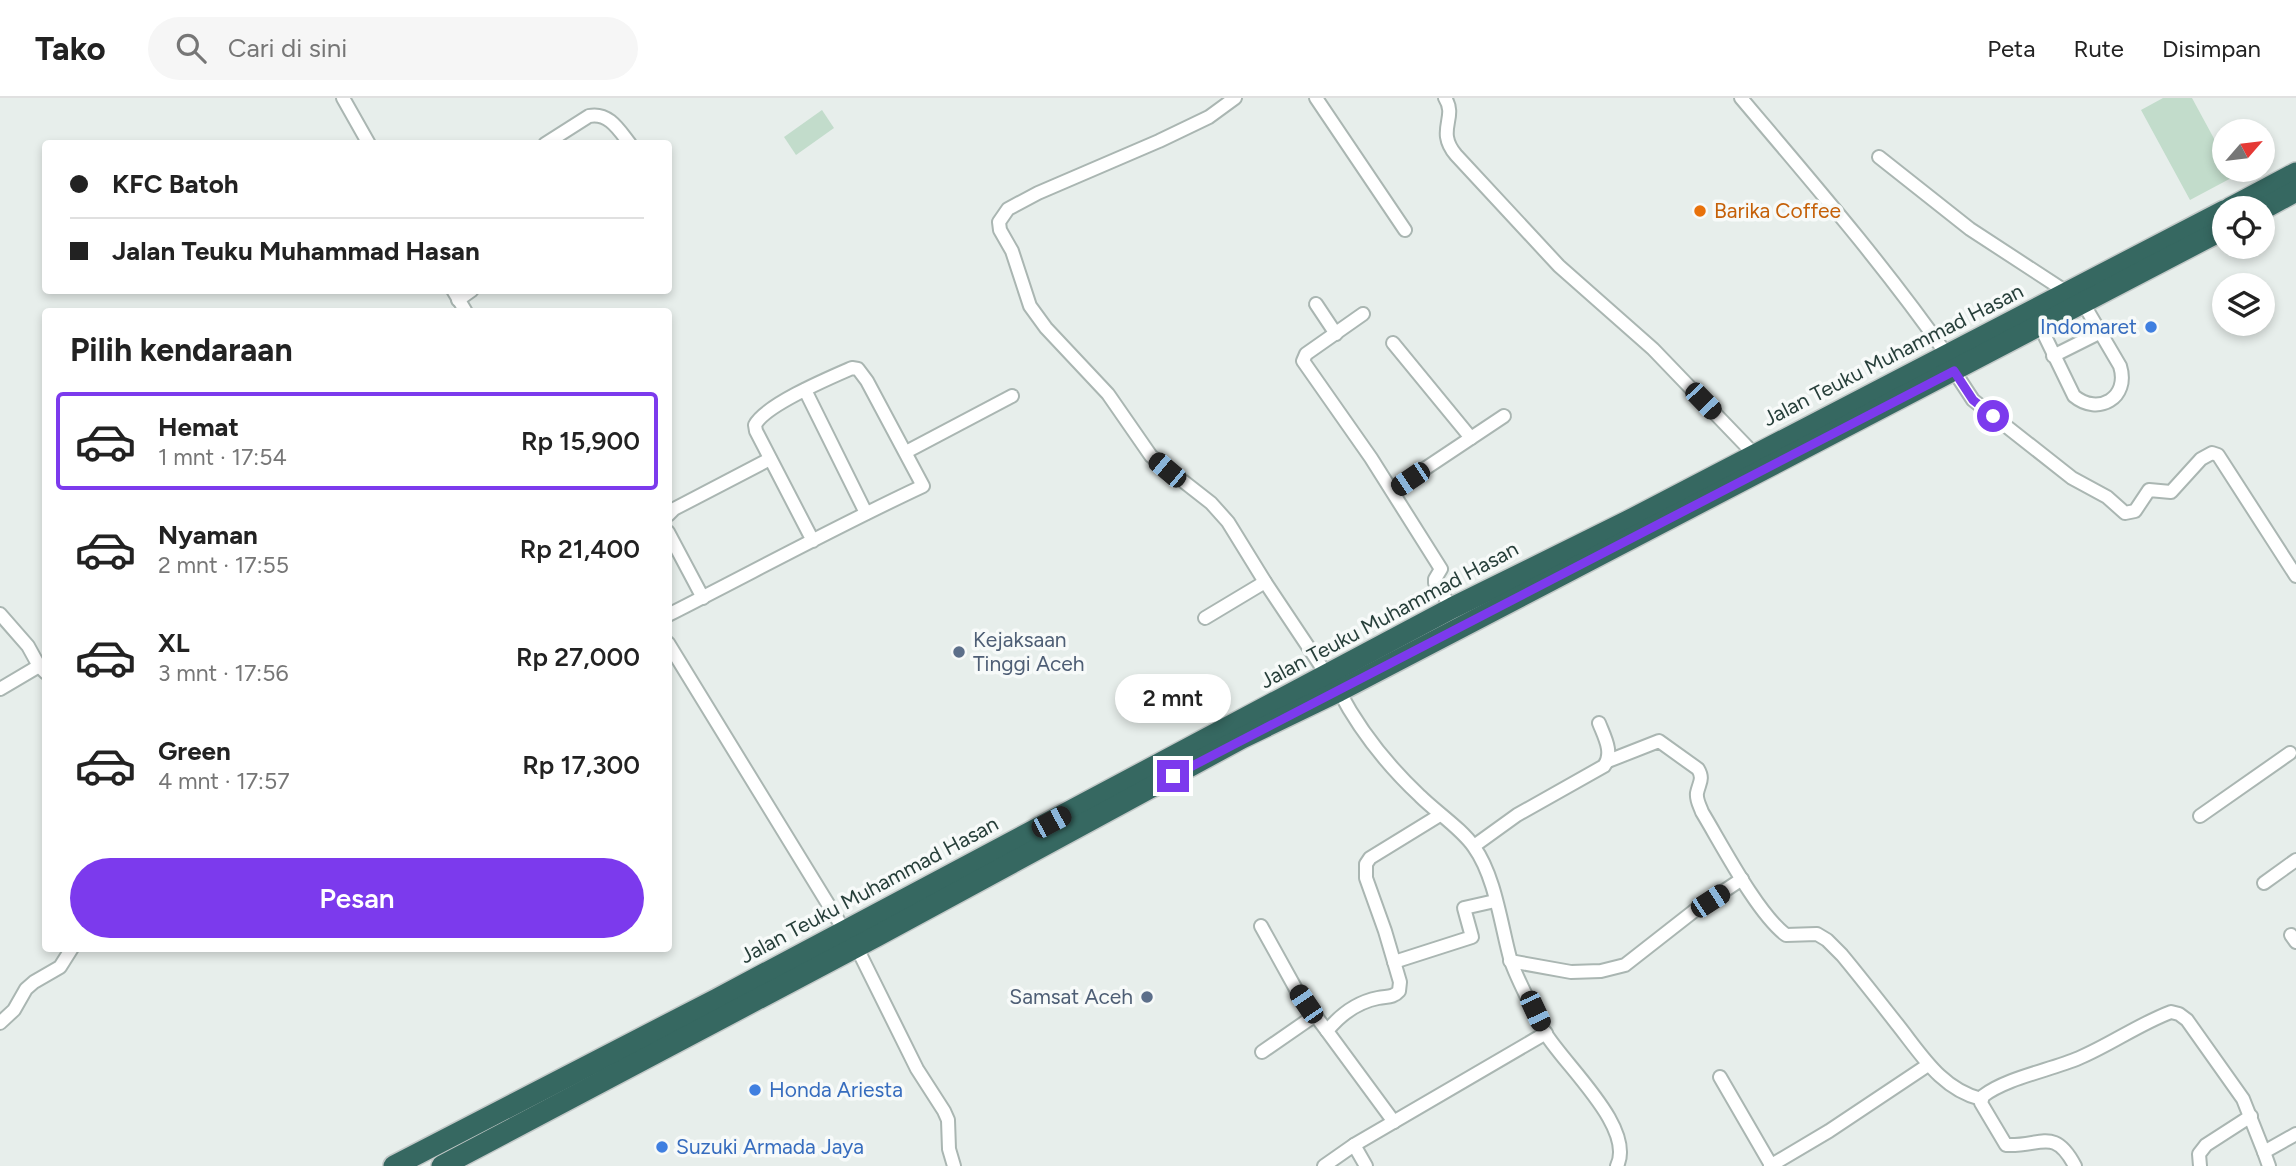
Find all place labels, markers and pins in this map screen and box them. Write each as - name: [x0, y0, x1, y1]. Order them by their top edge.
- place label: Barika Coffee: [1714, 198, 1841, 223]
- marker: Barika Coffee: [1692, 203, 1708, 219]
- place label: Indomaret: [2040, 314, 2137, 339]
- marker: Indomaret: [2143, 319, 2159, 335]
- place label: Kejaksaan Tinggi Aceh: [973, 627, 1085, 676]
- marker: Kejaksaan Tinggi Aceh: [951, 644, 967, 660]
- place label: Samsat Aceh: [1009, 984, 1133, 1009]
- marker: Samsat Aceh: [1139, 989, 1155, 1005]
- place label: Honda Ariesta: [769, 1077, 903, 1102]
- marker: Honda Ariesta: [747, 1082, 763, 1098]
- place label: Suzuki Armada Jaya: [676, 1134, 864, 1159]
- marker: Suzuki Armada Jaya: [654, 1139, 670, 1155]

